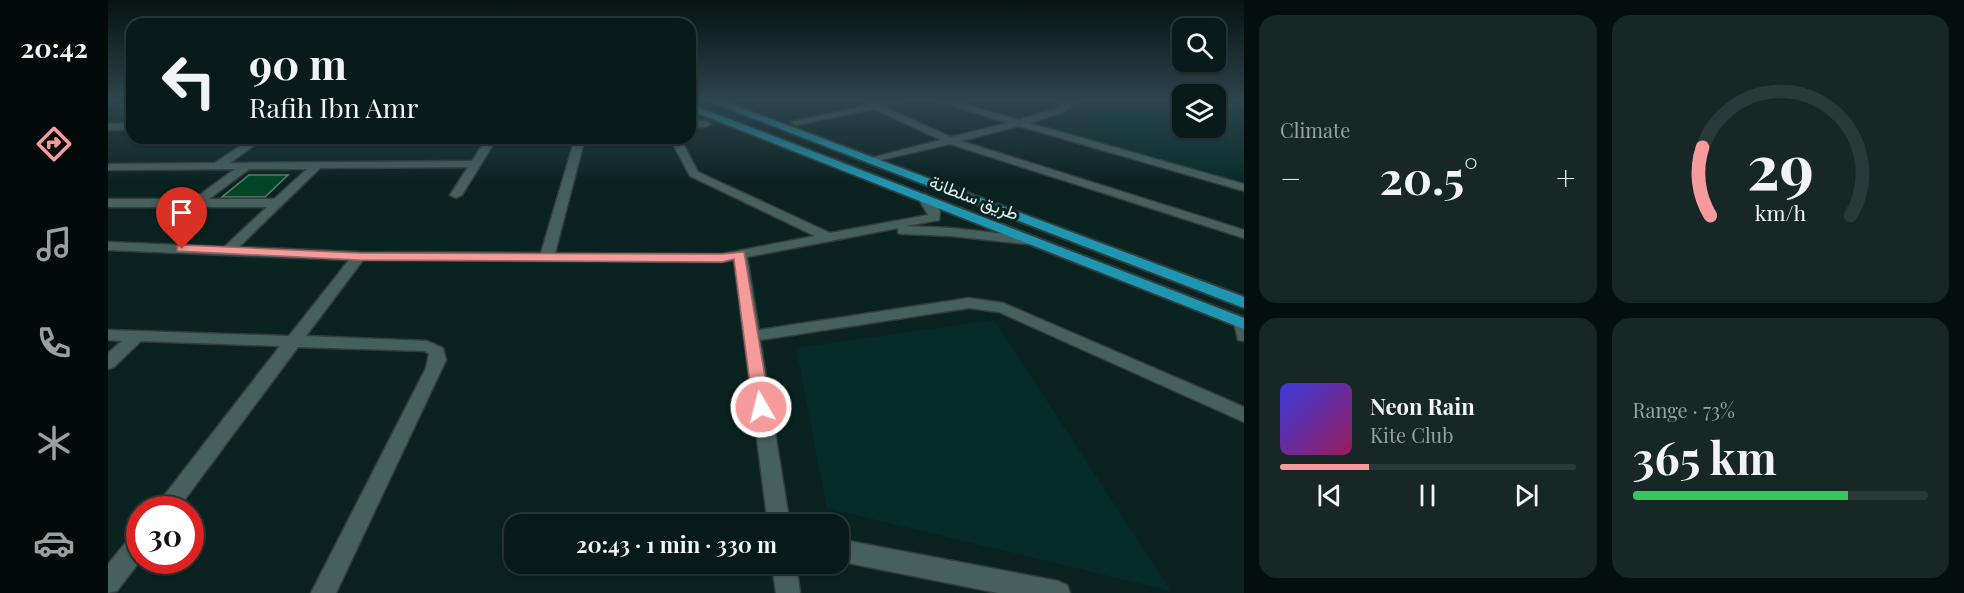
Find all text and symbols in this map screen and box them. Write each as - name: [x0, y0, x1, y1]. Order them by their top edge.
- map controls: [1172, 18, 1226, 138]
- button: search: [1172, 18, 1226, 72]
- text: 20:42: [20, 29, 88, 65]
- text: 90 m: [249, 35, 347, 91]
- icon: left: [150, 42, 228, 120]
- button: layers: [1172, 84, 1226, 138]
- text: Rafih Ibn Amr: [249, 89, 419, 125]
- text: Climate: [1280, 116, 1350, 143]
- text: 29: [1747, 122, 1814, 206]
- icon: directions: [33, 123, 75, 165]
- text: 20.5°: [1379, 146, 1478, 206]
- text: −: [1280, 155, 1301, 199]
- text: +: [1556, 155, 1575, 199]
- street label: طريق سلطانة: [926, 169, 1022, 225]
- pin: [156, 187, 207, 249]
- icon: arrive: [165, 196, 198, 229]
- text: km/h: [1755, 198, 1806, 226]
- icon: music: [33, 223, 75, 265]
- icon: phone: [33, 322, 75, 364]
- position arrow: [729, 375, 793, 439]
- text: Neon Rain: [1370, 391, 1475, 421]
- text: Range · 73%: [1633, 396, 1735, 423]
- text: Kite Club: [1370, 421, 1454, 448]
- icon: climate: [33, 422, 75, 464]
- text: 365 km: [1633, 426, 1777, 486]
- icon: previous: [1313, 479, 1346, 512]
- icon: pause: [1411, 479, 1444, 512]
- icon: next: [1510, 479, 1543, 512]
- speed limit sign: 30: [126, 496, 204, 574]
- icon: car: [33, 522, 75, 564]
- text: 20:43 · 1 min · 330 m: [576, 529, 777, 559]

